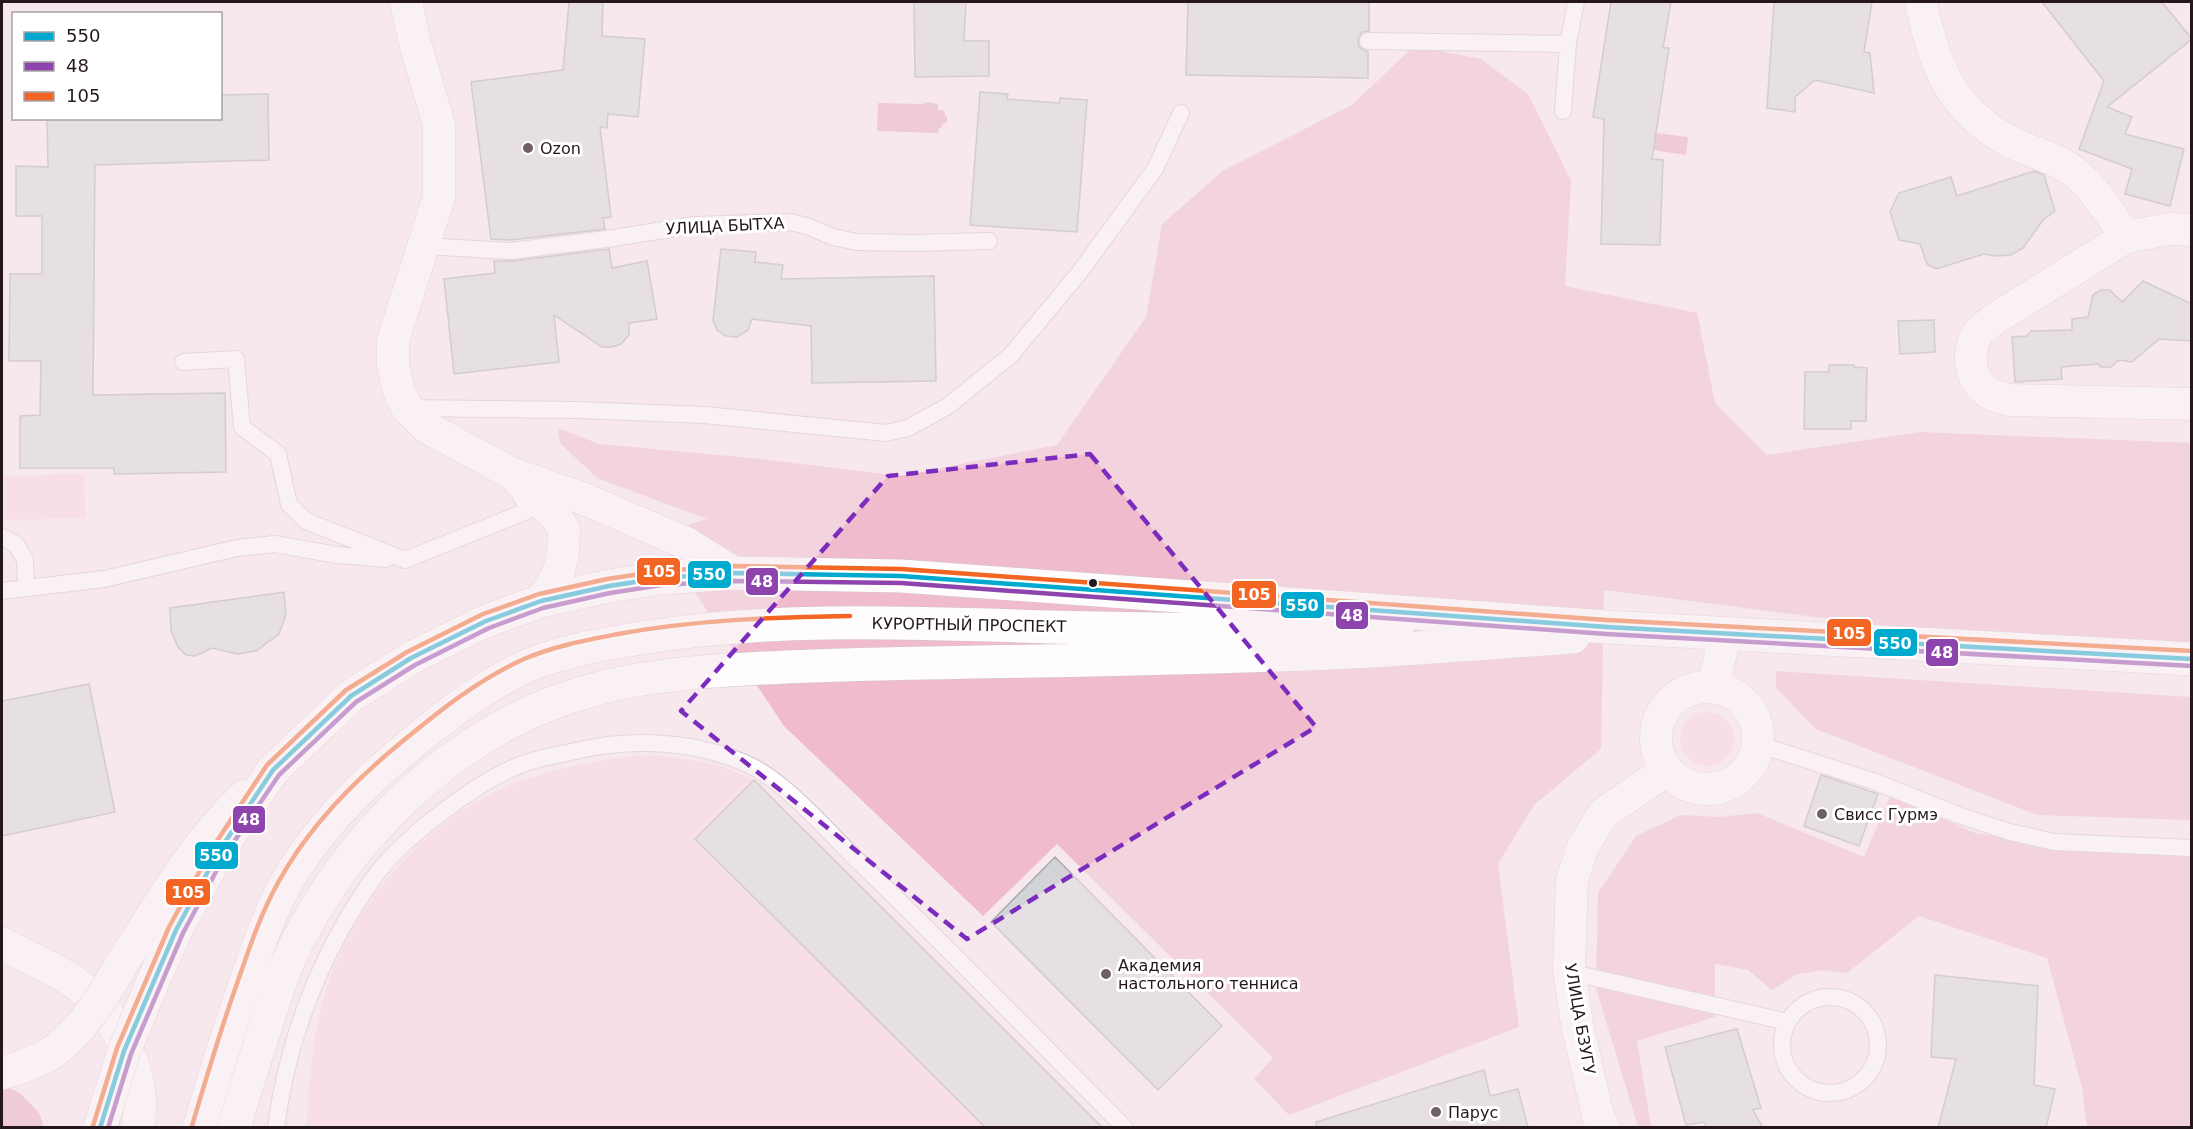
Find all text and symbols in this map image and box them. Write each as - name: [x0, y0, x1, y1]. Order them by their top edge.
- legend: [12, 12, 222, 120]
- text: 550: [66, 25, 100, 46]
- text: 48: [66, 55, 89, 76]
- text: 105: [66, 85, 100, 106]
- place label: Ozon: [540, 139, 581, 158]
- marker: Ozon: [521, 141, 535, 155]
- street label: УЛИЦА БЫТХА: [665, 213, 785, 239]
- line badge: 105: [636, 557, 681, 586]
- line badge: 550: [687, 560, 732, 589]
- text: 105: [642, 562, 676, 581]
- text: 550: [692, 565, 726, 584]
- line badge: 48: [745, 567, 779, 596]
- text: 48: [751, 572, 773, 591]
- unlabelled marker: [1087, 577, 1099, 589]
- line badge: 105: [1231, 580, 1277, 609]
- text: 105: [1237, 585, 1271, 604]
- line badge: 550: [1280, 591, 1325, 619]
- text: 550: [1285, 596, 1319, 615]
- line badge: 48: [1335, 601, 1369, 630]
- text: 48: [1341, 606, 1363, 625]
- street label: КУРОРТНЫЙ ПРОСПЕКТ: [871, 614, 1067, 636]
- line badge: 105: [1826, 618, 1872, 647]
- text: 105: [1832, 624, 1866, 643]
- line badge: 550: [1873, 628, 1918, 657]
- text: 550: [1878, 634, 1912, 653]
- line badge: 48: [1925, 638, 1959, 667]
- text: 48: [1931, 643, 1953, 662]
- line badge: 48: [232, 805, 266, 834]
- place label: Свисс Гурмэ: [1834, 805, 1938, 824]
- marker: Свисс Гурмэ: [1815, 807, 1829, 821]
- text: 48: [238, 810, 260, 829]
- line badge: 550: [194, 841, 239, 870]
- text: 550: [199, 846, 233, 865]
- line badge: 105: [165, 878, 211, 906]
- text: 105: [171, 883, 205, 902]
- place label: Академия настольного тенниса: [1118, 956, 1298, 993]
- street label: УЛИЦА БЗУГУ: [1561, 962, 1599, 1076]
- marker: Академия настольного тенниса: [1099, 967, 1113, 981]
- place label: Парус: [1448, 1103, 1498, 1122]
- marker: Парус: [1429, 1105, 1443, 1119]

